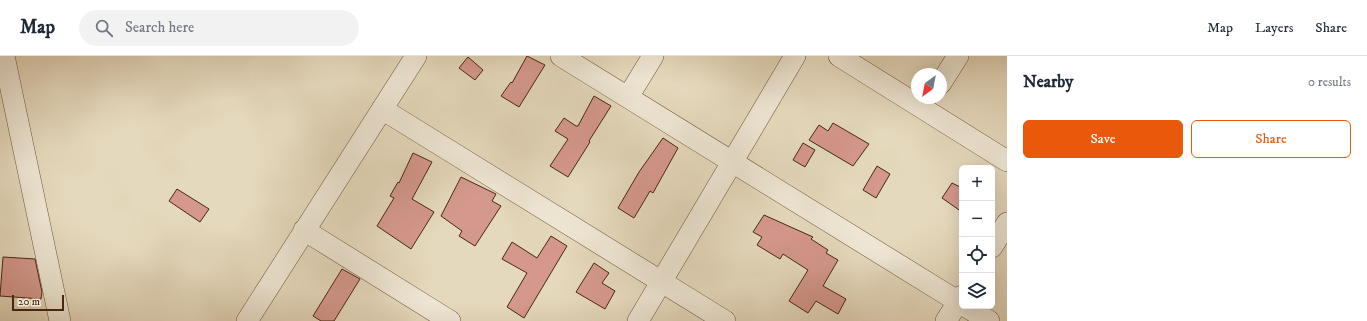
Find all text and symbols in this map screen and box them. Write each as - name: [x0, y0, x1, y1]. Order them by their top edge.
- search box: [79, 10, 359, 46]
- text: Map: [20, 16, 55, 39]
- icon: search: [93, 17, 115, 39]
- text: Search here: [125, 18, 194, 37]
- text: Map: [1207, 19, 1233, 37]
- text: Layers: [1255, 19, 1293, 37]
- text: Share: [1315, 19, 1347, 37]
- north arrow: [911, 68, 947, 104]
- text: Nearby: [1023, 71, 1073, 93]
- text: 0 results: [1308, 74, 1351, 90]
- button: Save: [1023, 120, 1183, 158]
- button: Share: [1191, 120, 1351, 158]
- map controls: [959, 165, 995, 309]
- button: +: [959, 165, 995, 201]
- button: −: [959, 201, 995, 237]
- button: locate: [959, 237, 995, 273]
- button: layers: [959, 273, 995, 309]
- scale bar: [12, 293, 64, 312]
- text: 20 m: [18, 295, 40, 309]

